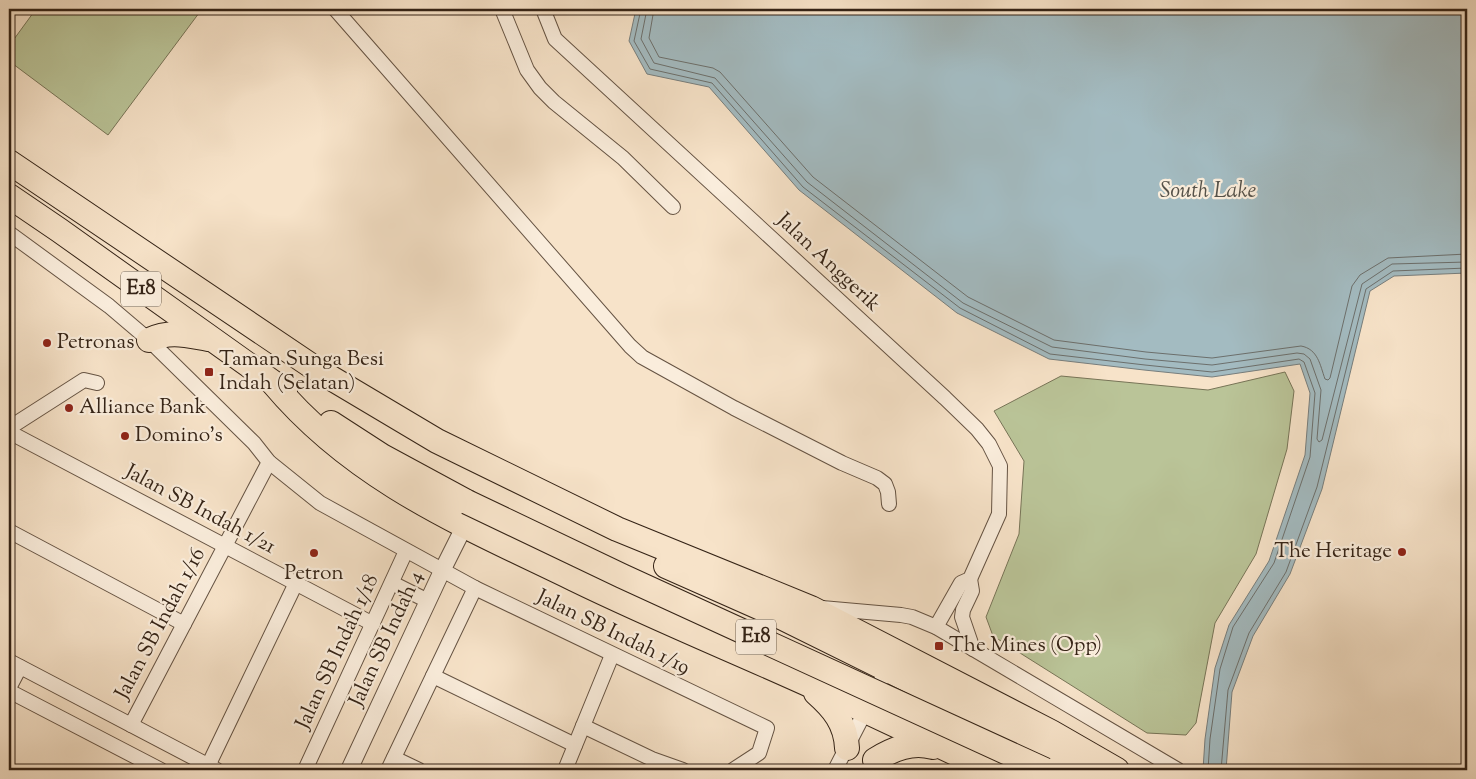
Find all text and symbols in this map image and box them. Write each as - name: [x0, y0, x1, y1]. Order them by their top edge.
- water label: South Lake: [1160, 176, 1256, 208]
- street label: Jalan Anggerik: [768, 206, 887, 320]
- road number: E18: [121, 272, 161, 306]
- place label: Petronas: [57, 328, 135, 358]
- marker: Petronas: [41, 337, 53, 349]
- place label: Taman Sunga Besi Indah (Selatan): [219, 345, 384, 399]
- marker: Taman Sunga Besi Indah (Selatan): [203, 366, 215, 378]
- place label: Alliance Bank: [79, 393, 207, 423]
- marker: Alliance Bank: [63, 402, 75, 414]
- place label: Domino's: [135, 421, 223, 451]
- marker: Domino's: [119, 430, 131, 442]
- street label: Jalan SB Indah 1/21: [118, 457, 281, 562]
- place label: The Heritage: [1274, 537, 1392, 567]
- street label: Jalan SB Indah 1/16: [108, 543, 214, 706]
- marker: The Heritage: [1396, 546, 1408, 558]
- marker: Petron: [308, 547, 320, 559]
- place label: Petron: [284, 559, 344, 589]
- street label: Jalan SB Indah 4: [342, 566, 432, 713]
- street label: Jalan SB Indah 1/18: [288, 570, 387, 735]
- street label: Jalan SB Indah 1/19: [530, 582, 695, 683]
- road number: E18: [736, 620, 776, 654]
- place label: The Mines (Opp): [949, 631, 1102, 661]
- marker: The Mines (Opp): [933, 640, 945, 652]

